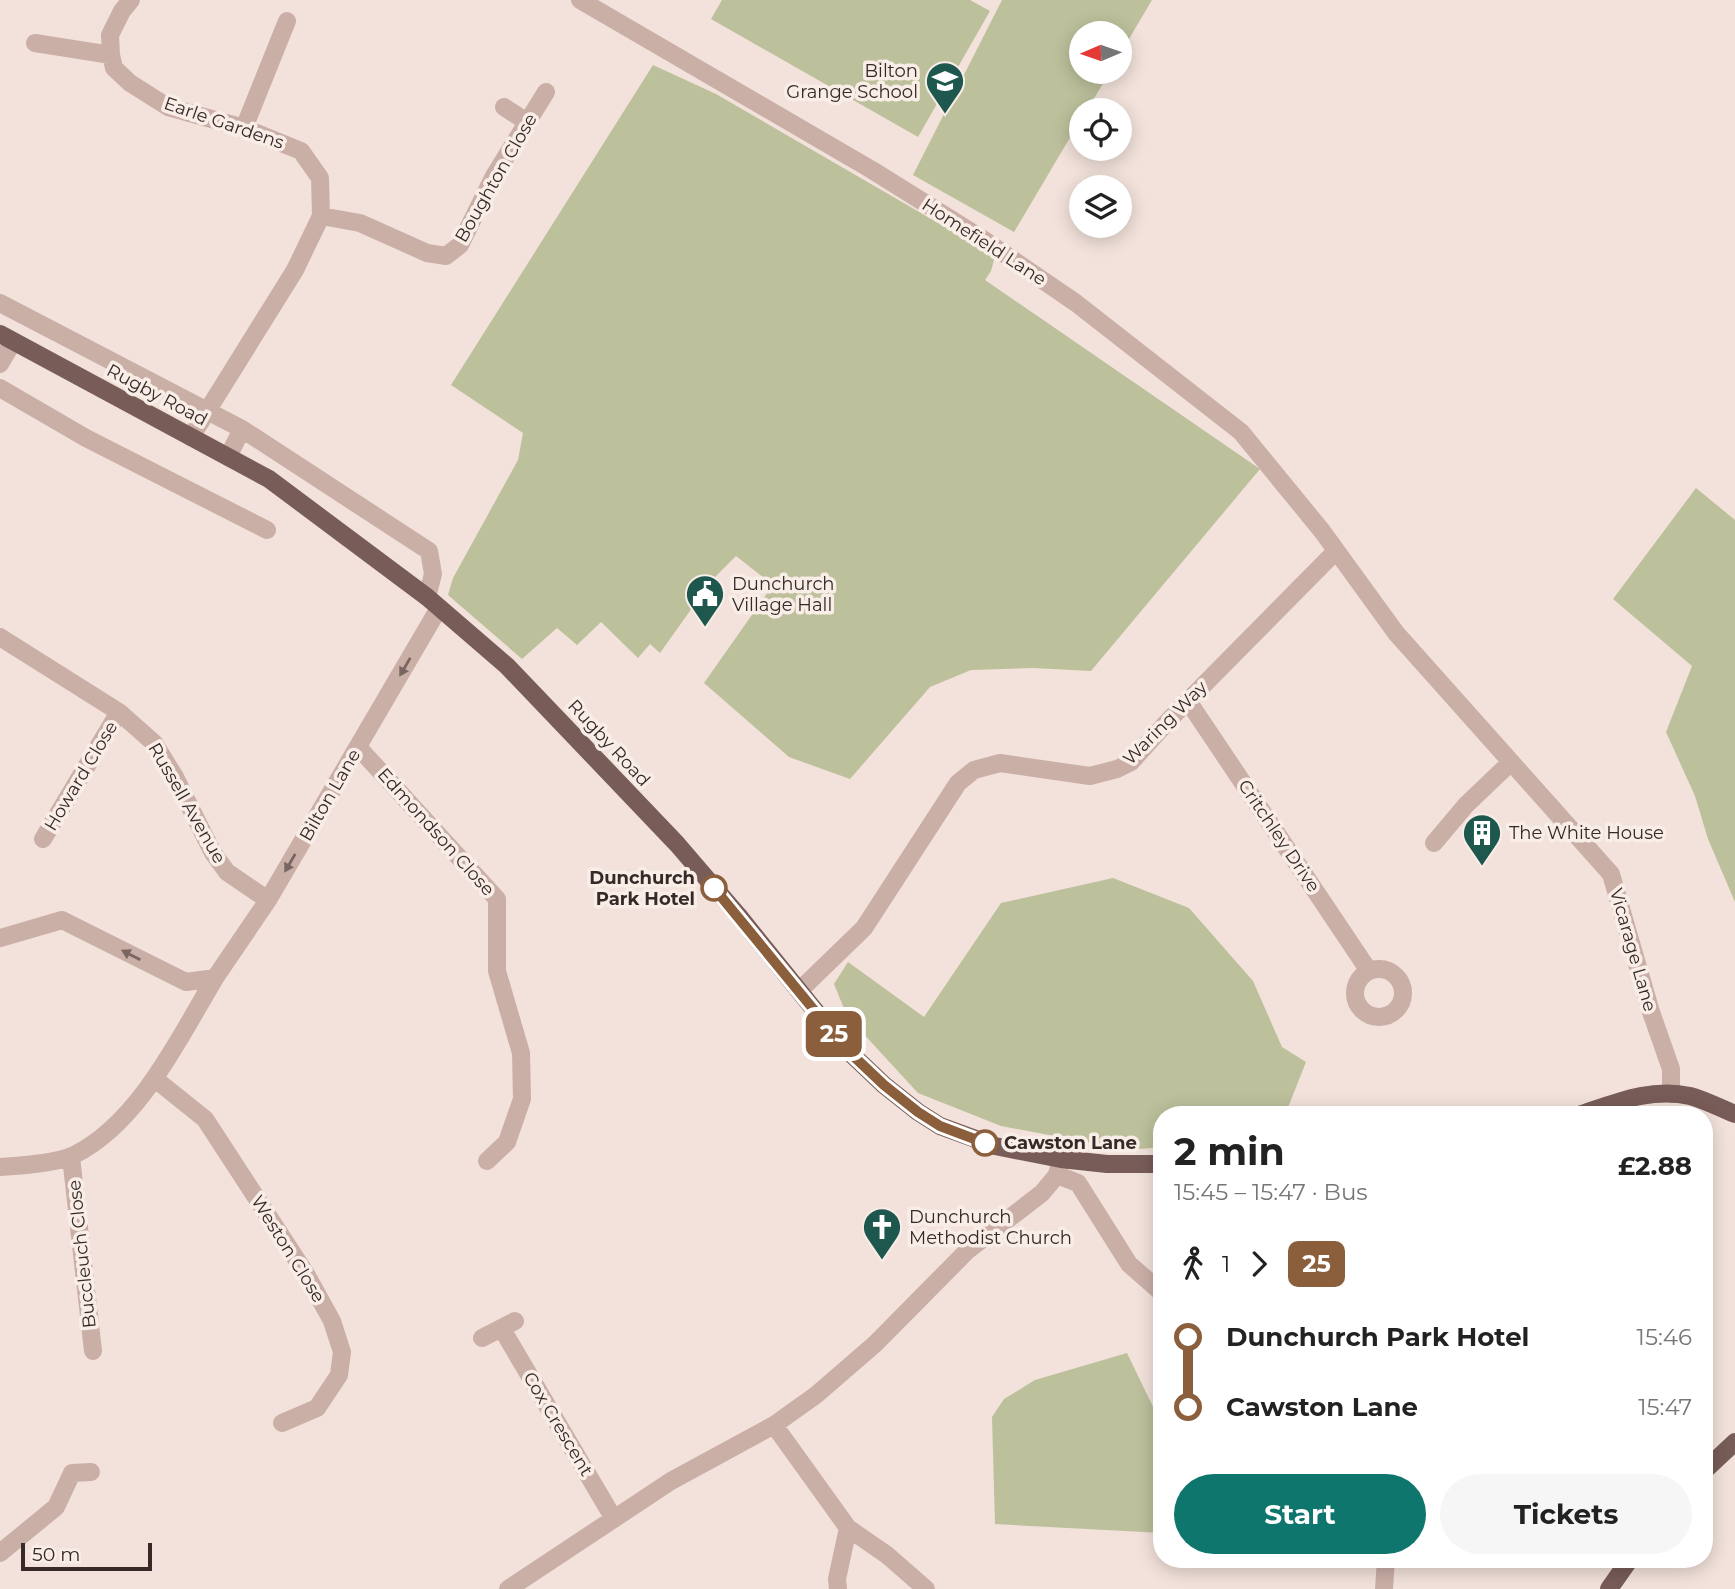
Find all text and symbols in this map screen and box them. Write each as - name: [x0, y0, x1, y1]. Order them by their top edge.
- north arrow: [1069, 21, 1132, 84]
- map controls: [1069, 21, 1132, 238]
- place label: Bilton Grange School: [786, 60, 918, 103]
- school or university icon: Bilton Grange School: [924, 60, 966, 115]
- street label: Earle Gardens: [161, 92, 287, 154]
- button: locate: [1069, 98, 1132, 161]
- street label: Boughton Close: [450, 110, 542, 246]
- button: layers: [1069, 175, 1132, 238]
- street label: Homefield Lane: [918, 194, 1050, 290]
- street label: Rugby Road: [103, 359, 211, 431]
- public building icon: Dunchurch Village Hall: [684, 573, 726, 628]
- place label: Dunchurch Village Hall: [732, 573, 835, 616]
- one-way arrow: [398, 657, 411, 676]
- street label: Waring Way: [1118, 676, 1212, 770]
- street label: Rugby Road: [563, 695, 655, 791]
- street label: Howard Close: [40, 717, 122, 835]
- street label: Russell Avenue: [144, 739, 231, 867]
- street label: Bilton Lane: [295, 745, 365, 845]
- street label: Edmondson Close: [373, 764, 499, 901]
- street label: Critchley Drive: [1233, 776, 1325, 897]
- building icon: The White House: [1461, 812, 1503, 867]
- place label: The White House: [1509, 822, 1664, 844]
- one-way arrow: [284, 854, 296, 873]
- place label: Dunchurch Park Hotel: [589, 867, 695, 910]
- marker: Dunchurch Park Hotel: [701, 875, 727, 901]
- street label: Vicarage Lane: [1605, 886, 1661, 1014]
- one-way arrow: [121, 949, 141, 960]
- line badge: 25: [802, 1011, 866, 1057]
- text: 25: [820, 1019, 848, 1048]
- text: 2 min: [1174, 1128, 1285, 1175]
- marker: Cawston Lane: [972, 1130, 998, 1156]
- place label: Cawston Lane: [1004, 1132, 1137, 1154]
- text: £2.88: [1618, 1150, 1692, 1182]
- text: 15:45 – 15:47 · Bus: [1174, 1178, 1368, 1206]
- street label: Buccleuch Close: [63, 1179, 101, 1329]
- street label: Weston Close: [246, 1191, 330, 1307]
- church icon: Dunchurch Methodist Church: [861, 1206, 903, 1261]
- place label: Dunchurch Methodist Church: [909, 1206, 1072, 1249]
- icon: walk: [1174, 1245, 1212, 1283]
- icon: forward: [1240, 1245, 1278, 1283]
- text: 25: [1302, 1249, 1331, 1278]
- text: 1: [1222, 1250, 1230, 1278]
- text: Dunchurch Park Hotel: [1226, 1321, 1529, 1353]
- text: 15:46: [1637, 1323, 1692, 1351]
- street label: Cox Crescent: [518, 1368, 598, 1480]
- text: Cawston Lane: [1226, 1391, 1418, 1423]
- text: 15:47: [1638, 1393, 1692, 1421]
- button: Start: [1174, 1474, 1426, 1554]
- button: Tickets: [1440, 1474, 1692, 1554]
- scale bar: [21, 1540, 152, 1572]
- text: 50 m: [32, 1543, 80, 1566]

